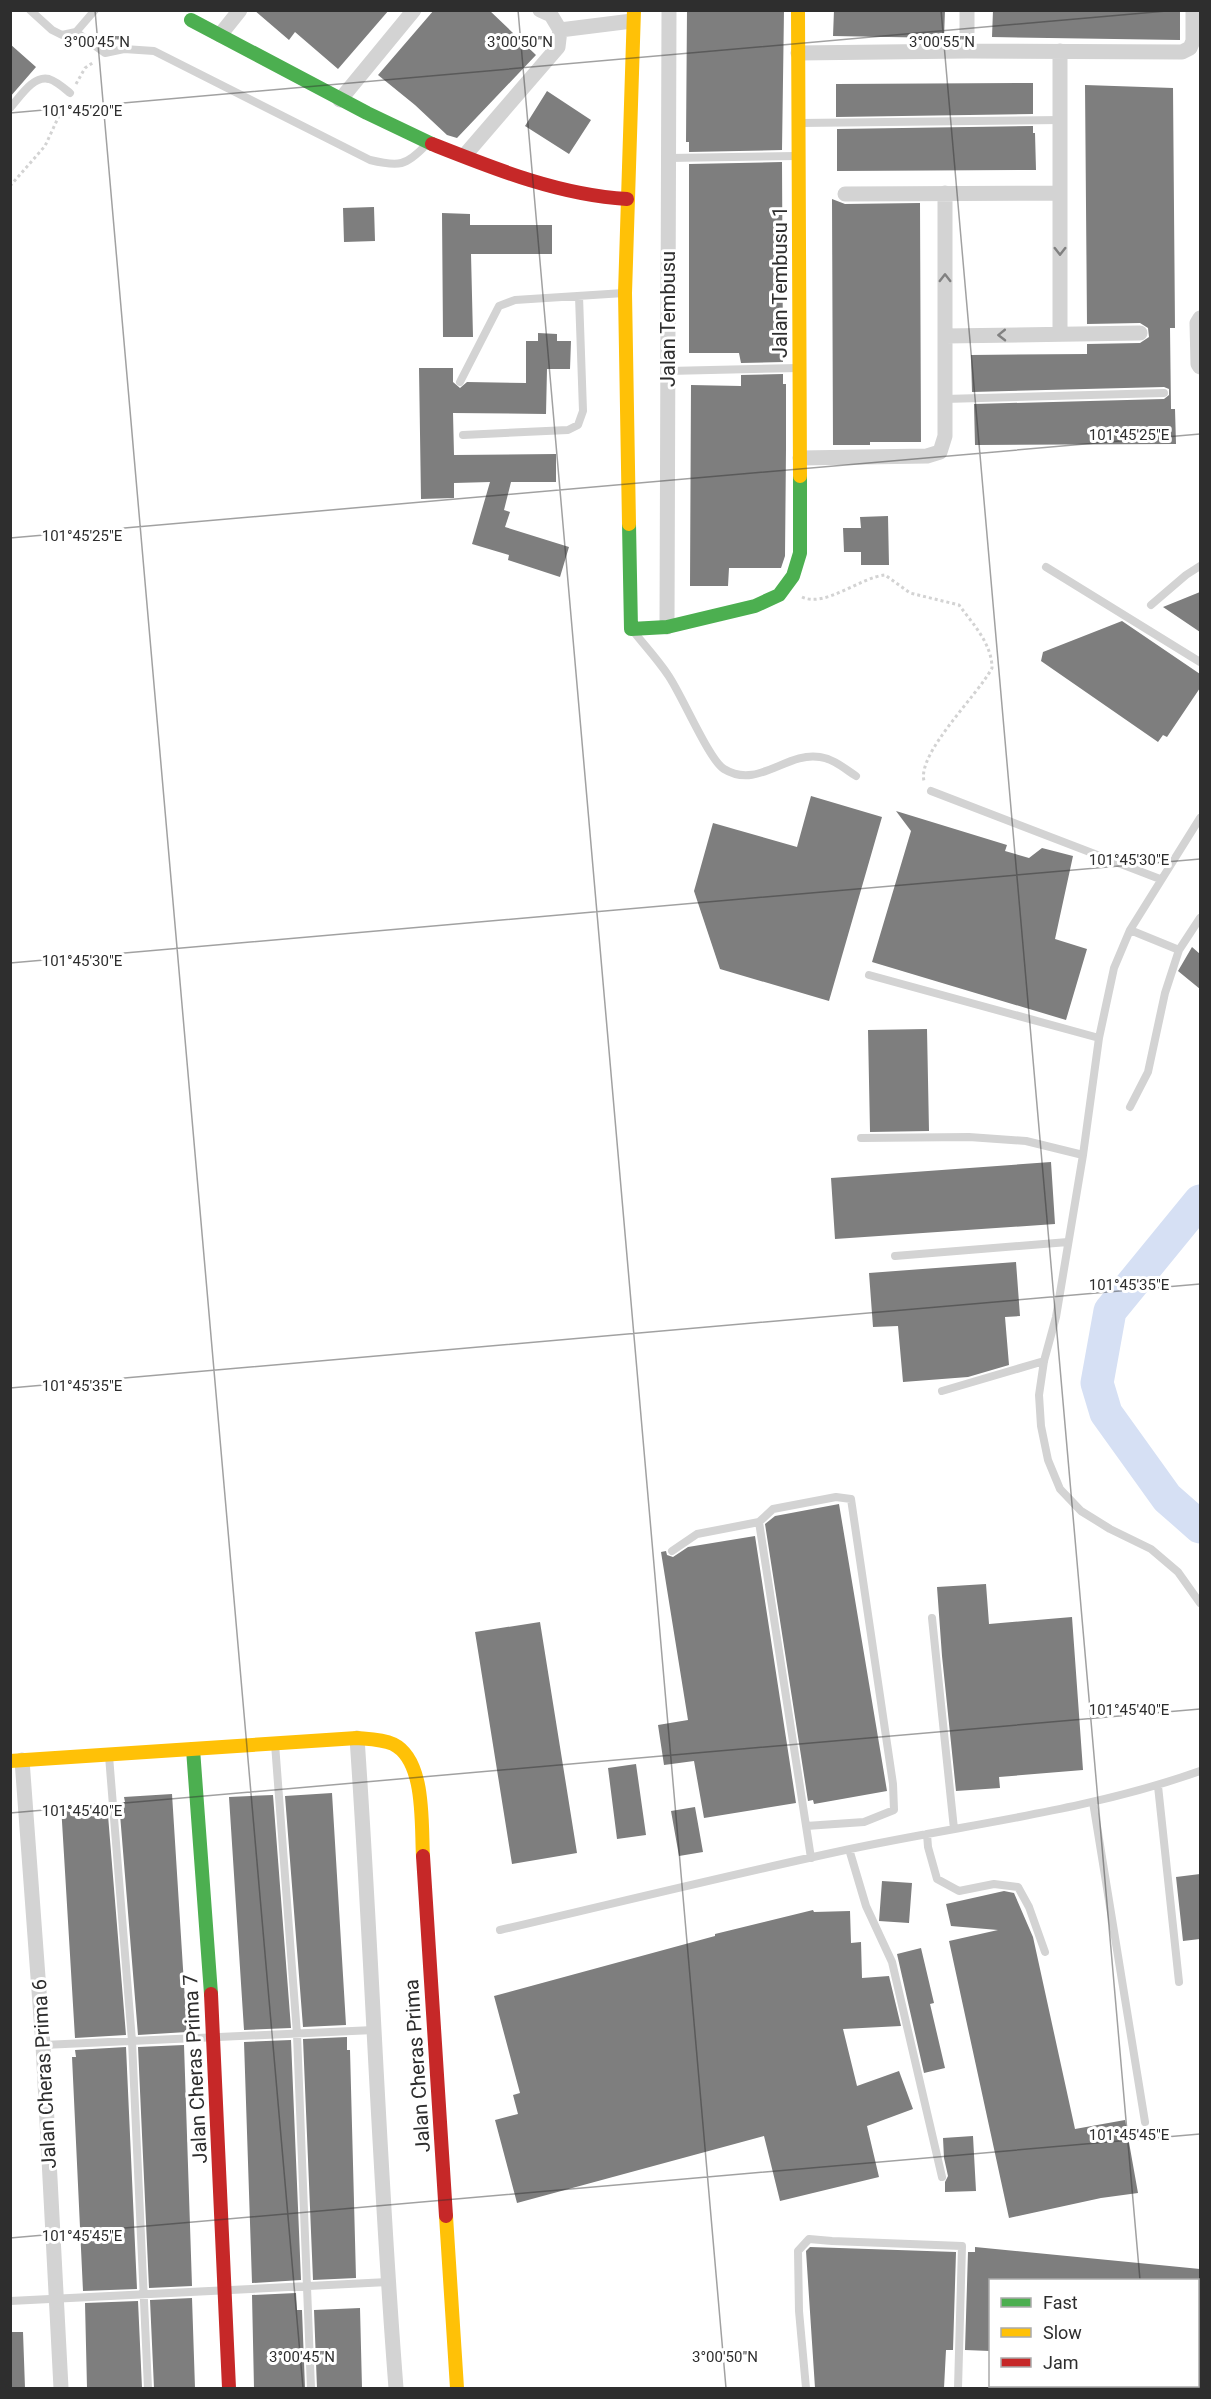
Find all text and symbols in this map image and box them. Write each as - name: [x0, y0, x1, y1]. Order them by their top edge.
- text: 3°00'45"N: [64, 33, 130, 51]
- text: 3°00'50"N: [487, 33, 553, 51]
- text: 3°00'55"N: [909, 33, 975, 51]
- text: 101°45'20"E: [42, 102, 123, 120]
- street label: Jalan Tembusu 1: [768, 206, 792, 358]
- one-way arrow: [1054, 247, 1066, 256]
- street label: Jalan Tembusu: [656, 251, 680, 387]
- one-way arrow: [939, 273, 951, 282]
- one-way arrow: [998, 329, 1007, 341]
- text: 101°45'25"E: [1089, 426, 1170, 444]
- text: 101°45'25"E: [42, 527, 123, 545]
- text: 101°45'30"E: [1089, 851, 1170, 869]
- text: 101°45'30"E: [42, 952, 123, 970]
- text: 101°45'35"E: [1089, 1276, 1170, 1294]
- text: 101°45'35"E: [42, 1377, 123, 1395]
- text: 101°45'40"E: [1089, 1701, 1170, 1719]
- text: 101°45'40"E: [42, 1802, 123, 1820]
- street label: Jalan Cheras Prima 7: [178, 1974, 212, 2164]
- street label: Jalan Cheras Prima 6: [27, 1979, 61, 2169]
- street label: Jalan Cheras Prima: [399, 1979, 435, 2153]
- text: 101°45'45"E: [1089, 2126, 1170, 2144]
- text: 101°45'45"E: [42, 2227, 123, 2245]
- legend: [989, 2279, 1199, 2387]
- text: Fast: [1043, 2292, 1078, 2313]
- text: Slow: [1043, 2322, 1082, 2343]
- text: 3°00'45"N: [269, 2348, 335, 2366]
- text: 3°00'50"N: [692, 2348, 758, 2366]
- text: Jam: [1043, 2352, 1079, 2373]

